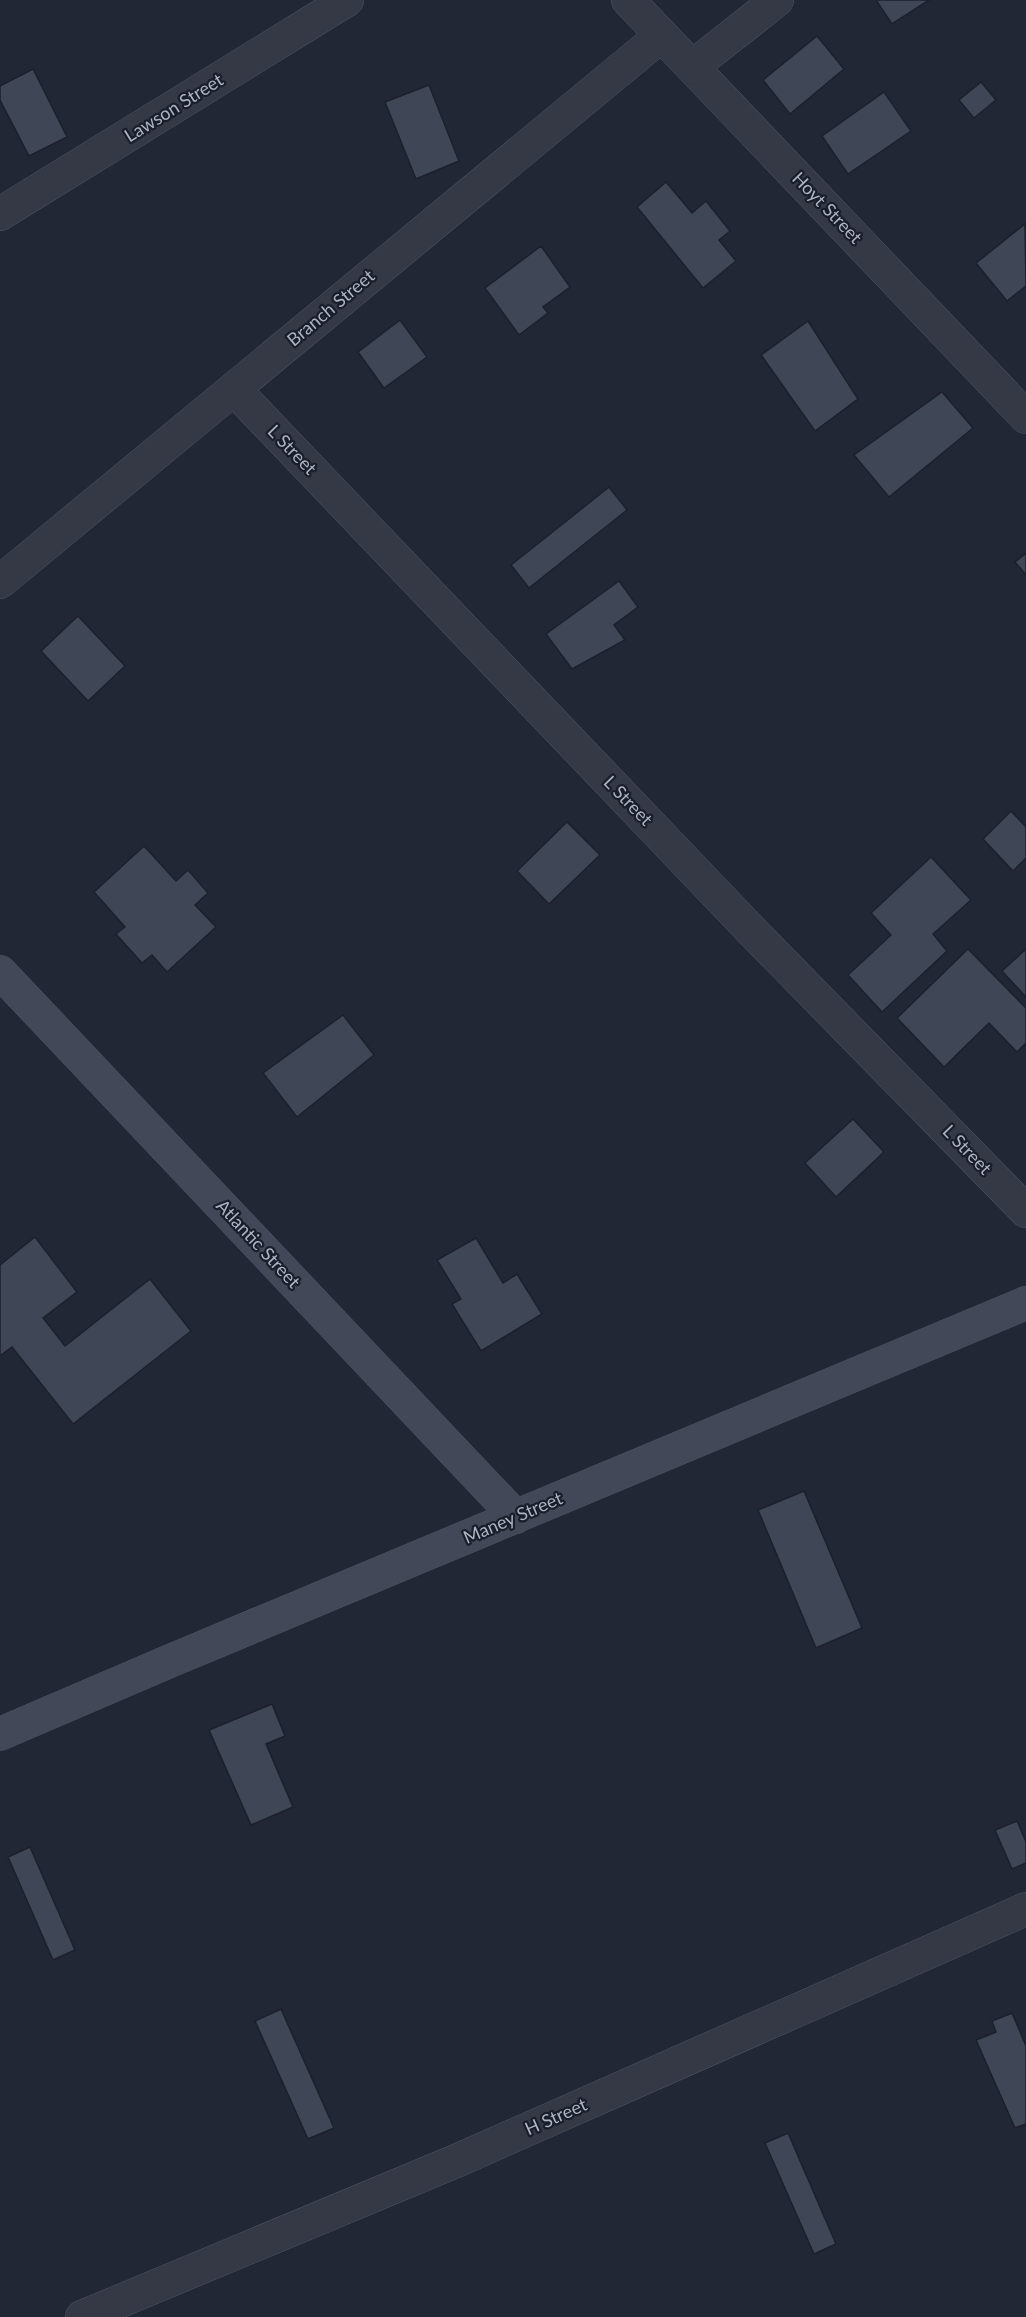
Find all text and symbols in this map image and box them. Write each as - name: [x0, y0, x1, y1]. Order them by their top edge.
- street label: Lawson Street: [120, 68, 227, 146]
- street label: Hoyt Street: [788, 167, 868, 248]
- street label: Branch Street: [282, 264, 379, 350]
- street label: L Street: [264, 420, 322, 479]
- street label: L Street: [600, 771, 658, 830]
- street label: L Street: [939, 1120, 997, 1179]
- street label: Atlantic Street: [212, 1195, 306, 1293]
- street label: Maney Street: [460, 1486, 566, 1548]
- street label: H Street: [521, 2092, 591, 2140]

